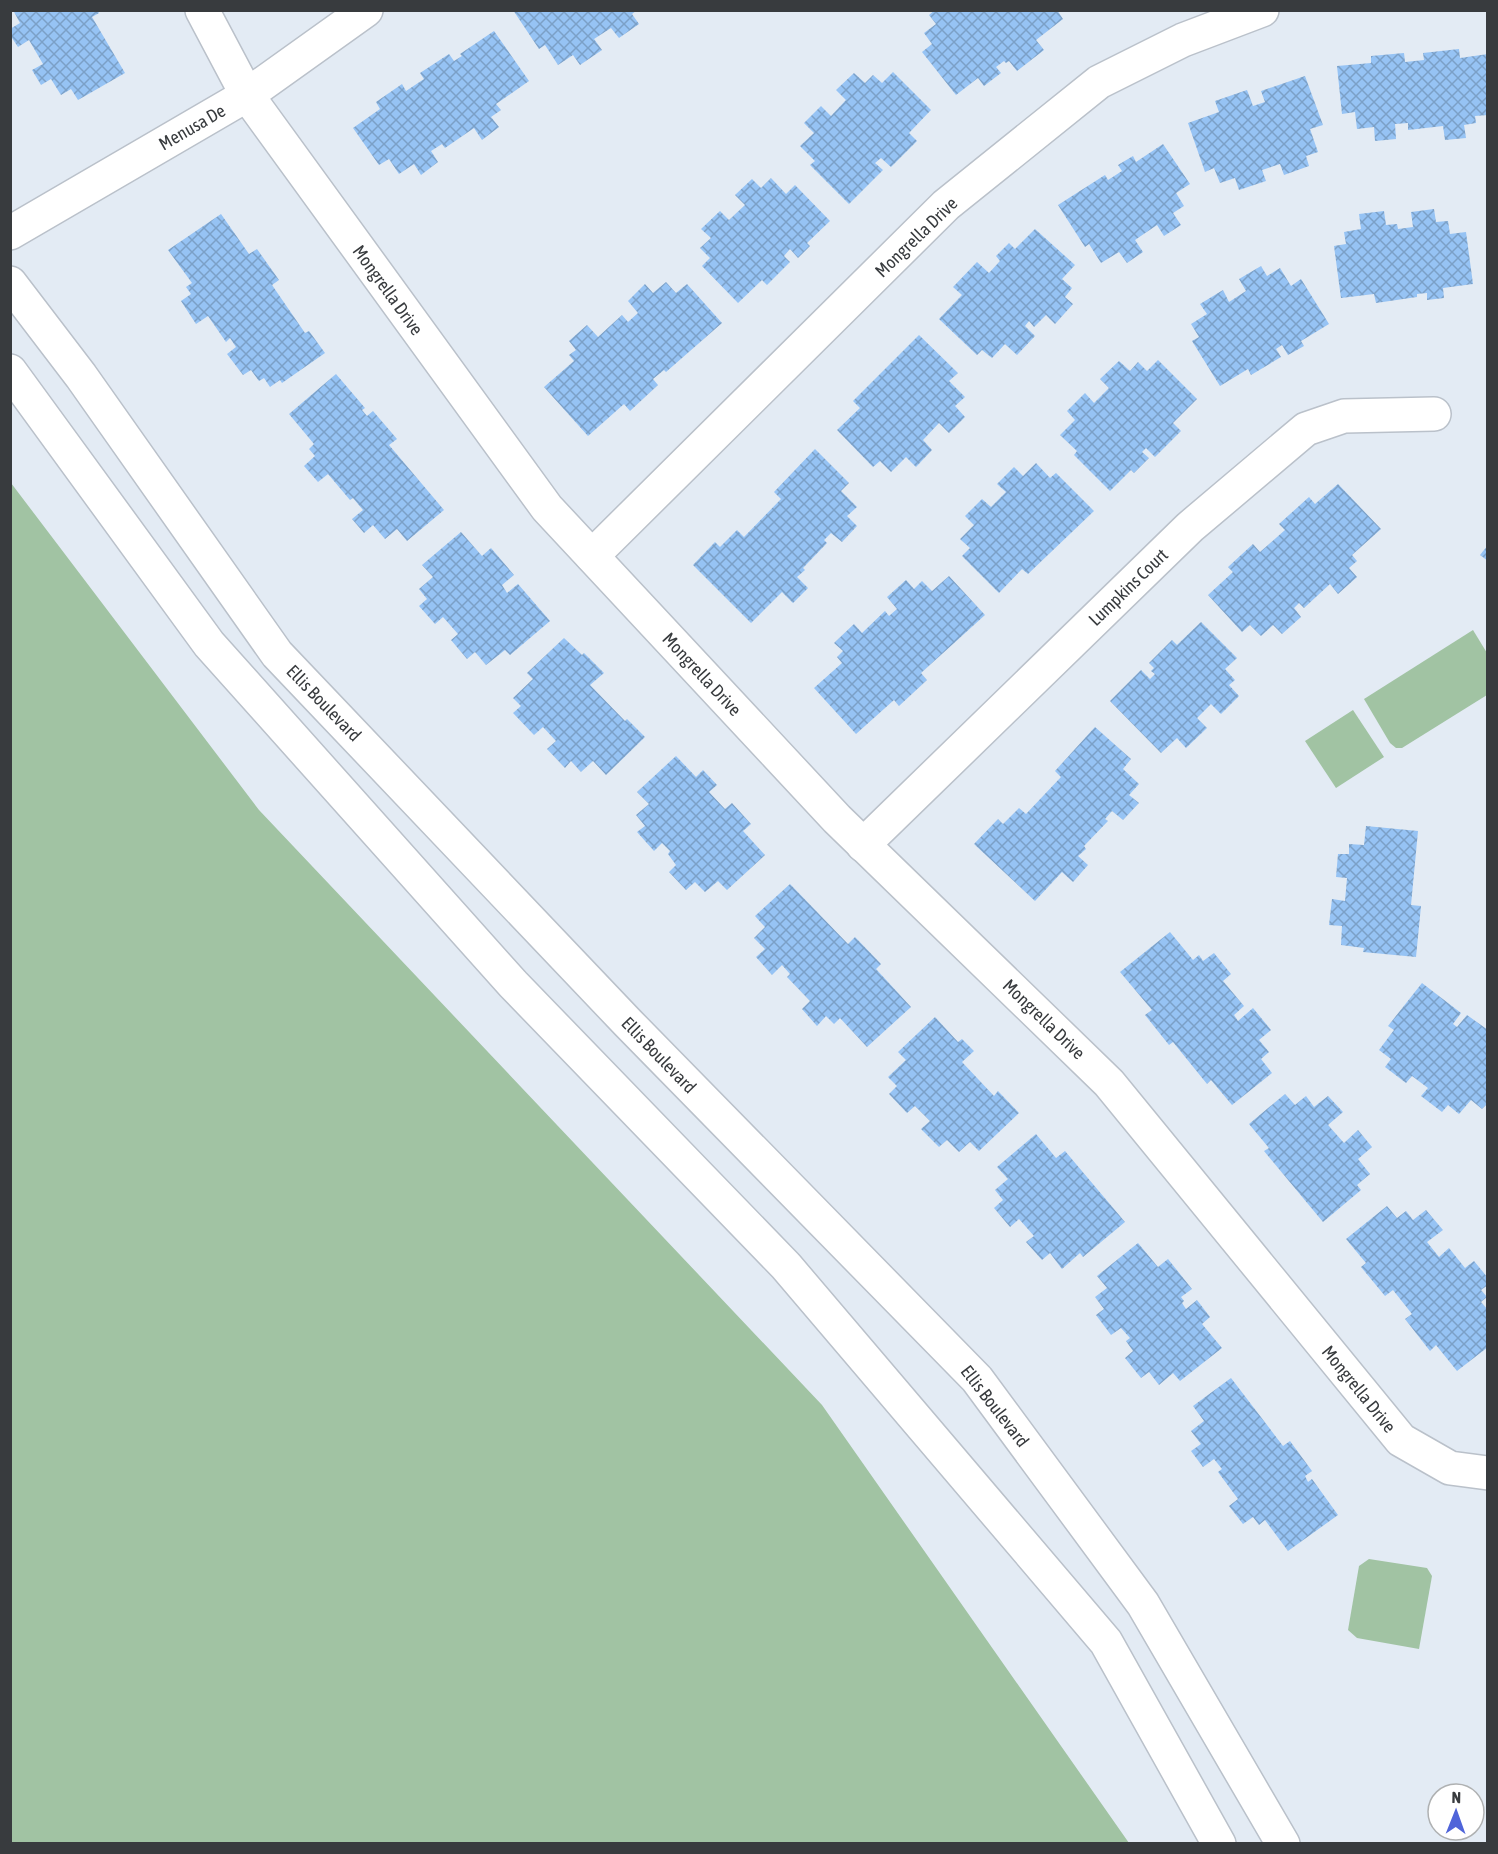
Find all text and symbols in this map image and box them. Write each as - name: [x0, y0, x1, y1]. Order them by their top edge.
- street label: Menusa De: [155, 100, 229, 154]
- street label: Mongrella Drive: [871, 193, 961, 281]
- street label: Mongrella Drive: [348, 241, 428, 339]
- street label: Lumpkins Court: [1084, 544, 1172, 630]
- street label: Mongrella Drive: [658, 628, 746, 720]
- street label: Ellis Boulevard: [282, 660, 366, 746]
- street label: Mongrella Drive: [999, 975, 1089, 1063]
- street label: Ellis Boulevard: [617, 1012, 701, 1098]
- street label: Mongrella Drive: [1318, 1341, 1400, 1437]
- street label: Ellis Boulevard: [957, 1361, 1033, 1451]
- north arrow: [1426, 1782, 1486, 1842]
- text: N: [1451, 1788, 1461, 1806]

